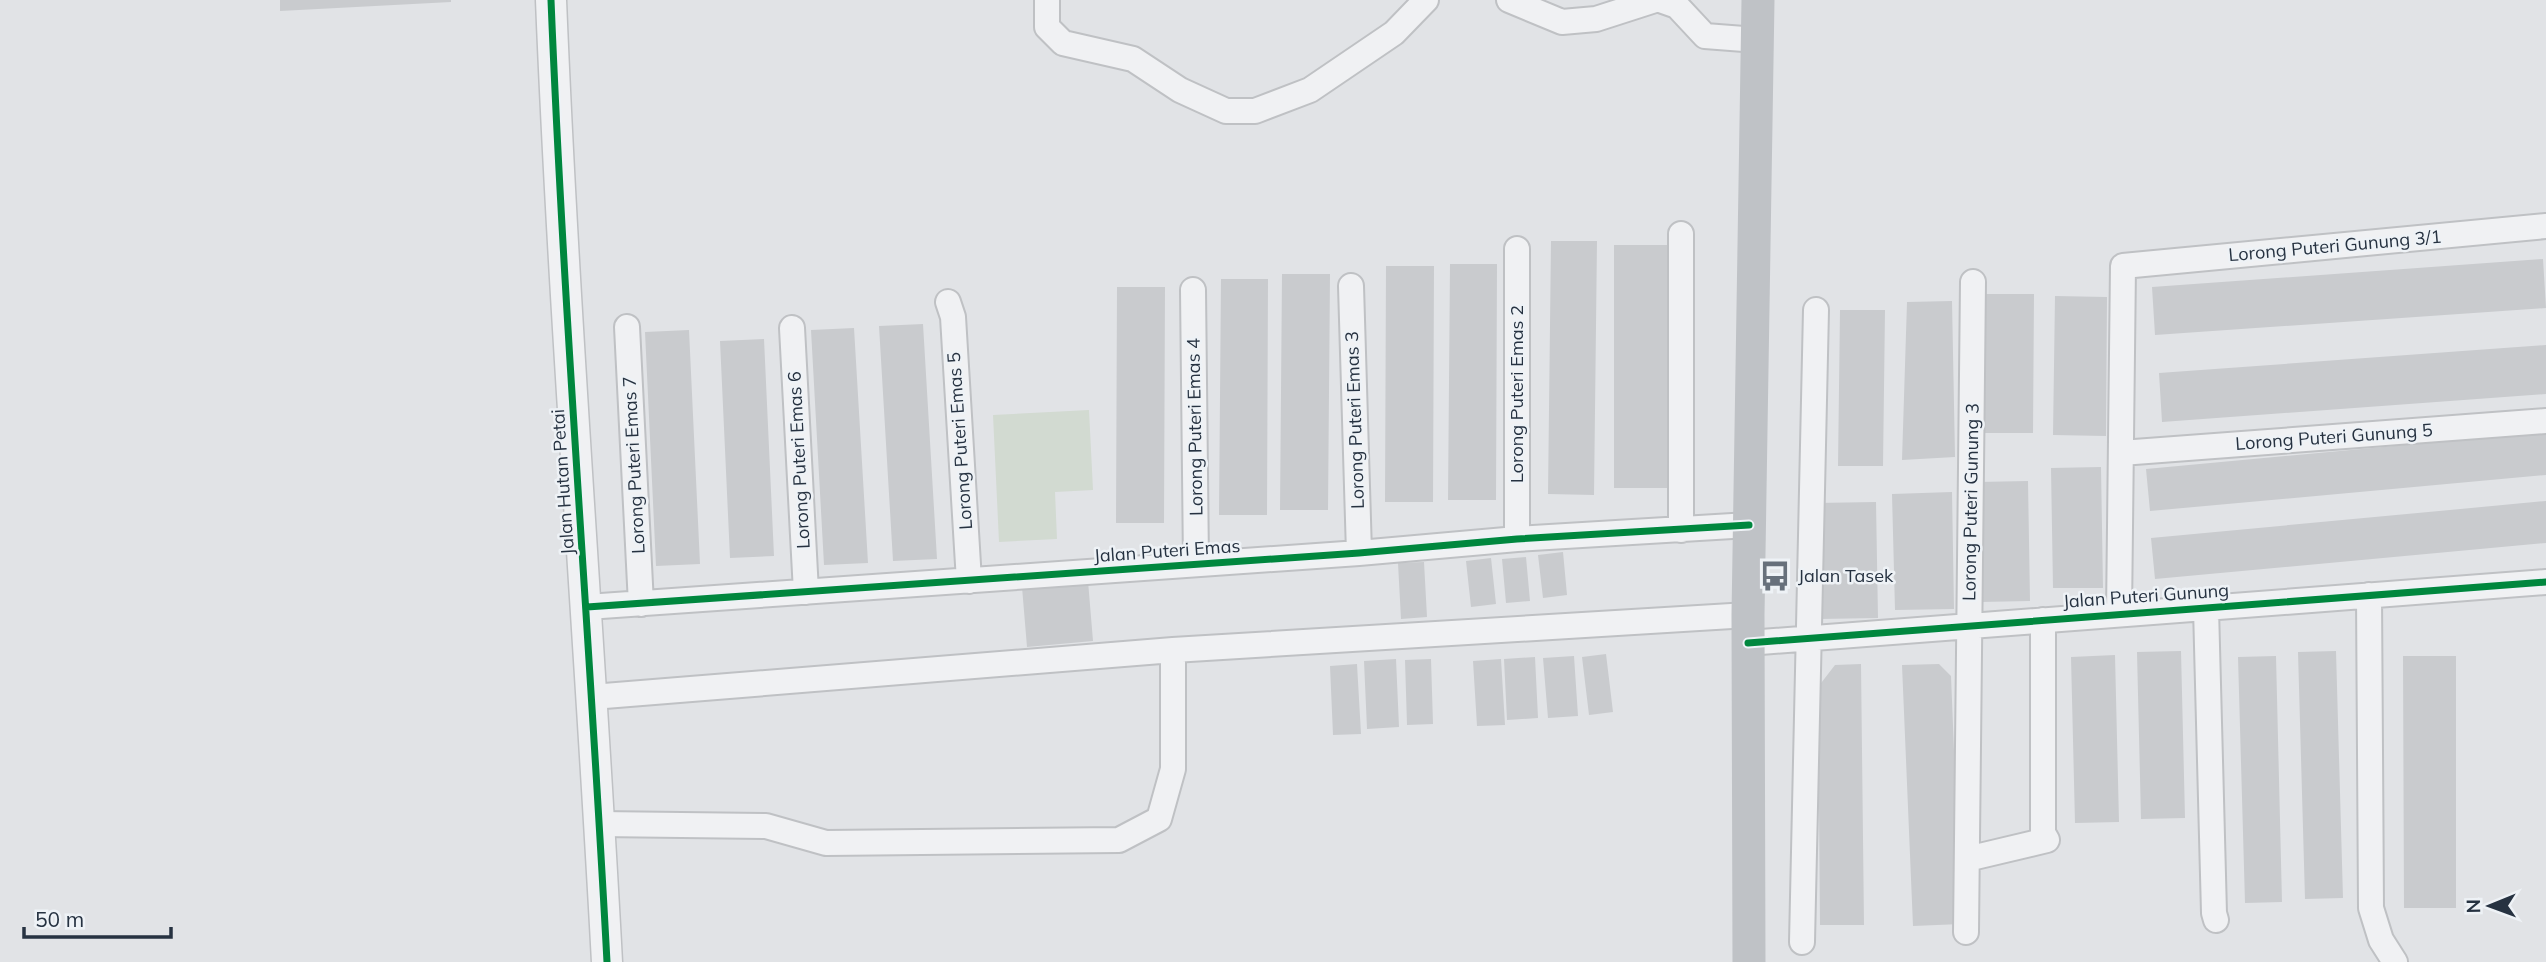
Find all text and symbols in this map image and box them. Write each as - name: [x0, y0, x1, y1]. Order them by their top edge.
- street label: Lorong Puteri Gunung 3/1: [2228, 225, 2442, 266]
- street label: Lorong Puteri Emas 2: [1505, 305, 1528, 483]
- street label: Lorong Puteri Emas 3: [1340, 331, 1369, 509]
- street label: Lorong Puteri Emas 4: [1181, 338, 1208, 516]
- street label: Lorong Puteri Emas 5: [942, 351, 977, 531]
- street label: Lorong Puteri Emas 6: [782, 371, 815, 549]
- street label: Lorong Puteri Emas 7: [617, 376, 650, 554]
- street label: Lorong Puteri Gunung 3: [1957, 403, 1984, 601]
- street label: Jalan Hutan Petai: [546, 408, 579, 556]
- street label: Lorong Puteri Gunung 5: [2235, 418, 2434, 455]
- street label: Jalan Puteri Emas: [1093, 534, 1241, 567]
- bus stop icon: Jalan Tasek: [1758, 559, 1792, 593]
- place label: Jalan Tasek: [1798, 564, 1894, 587]
- street label: Jalan Puteri Gunung: [2062, 578, 2230, 613]
- north arrow: [2455, 871, 2525, 941]
- scale bar: [24, 895, 172, 939]
- text: N: [2461, 899, 2485, 914]
- text: 50 m: [35, 906, 84, 932]

